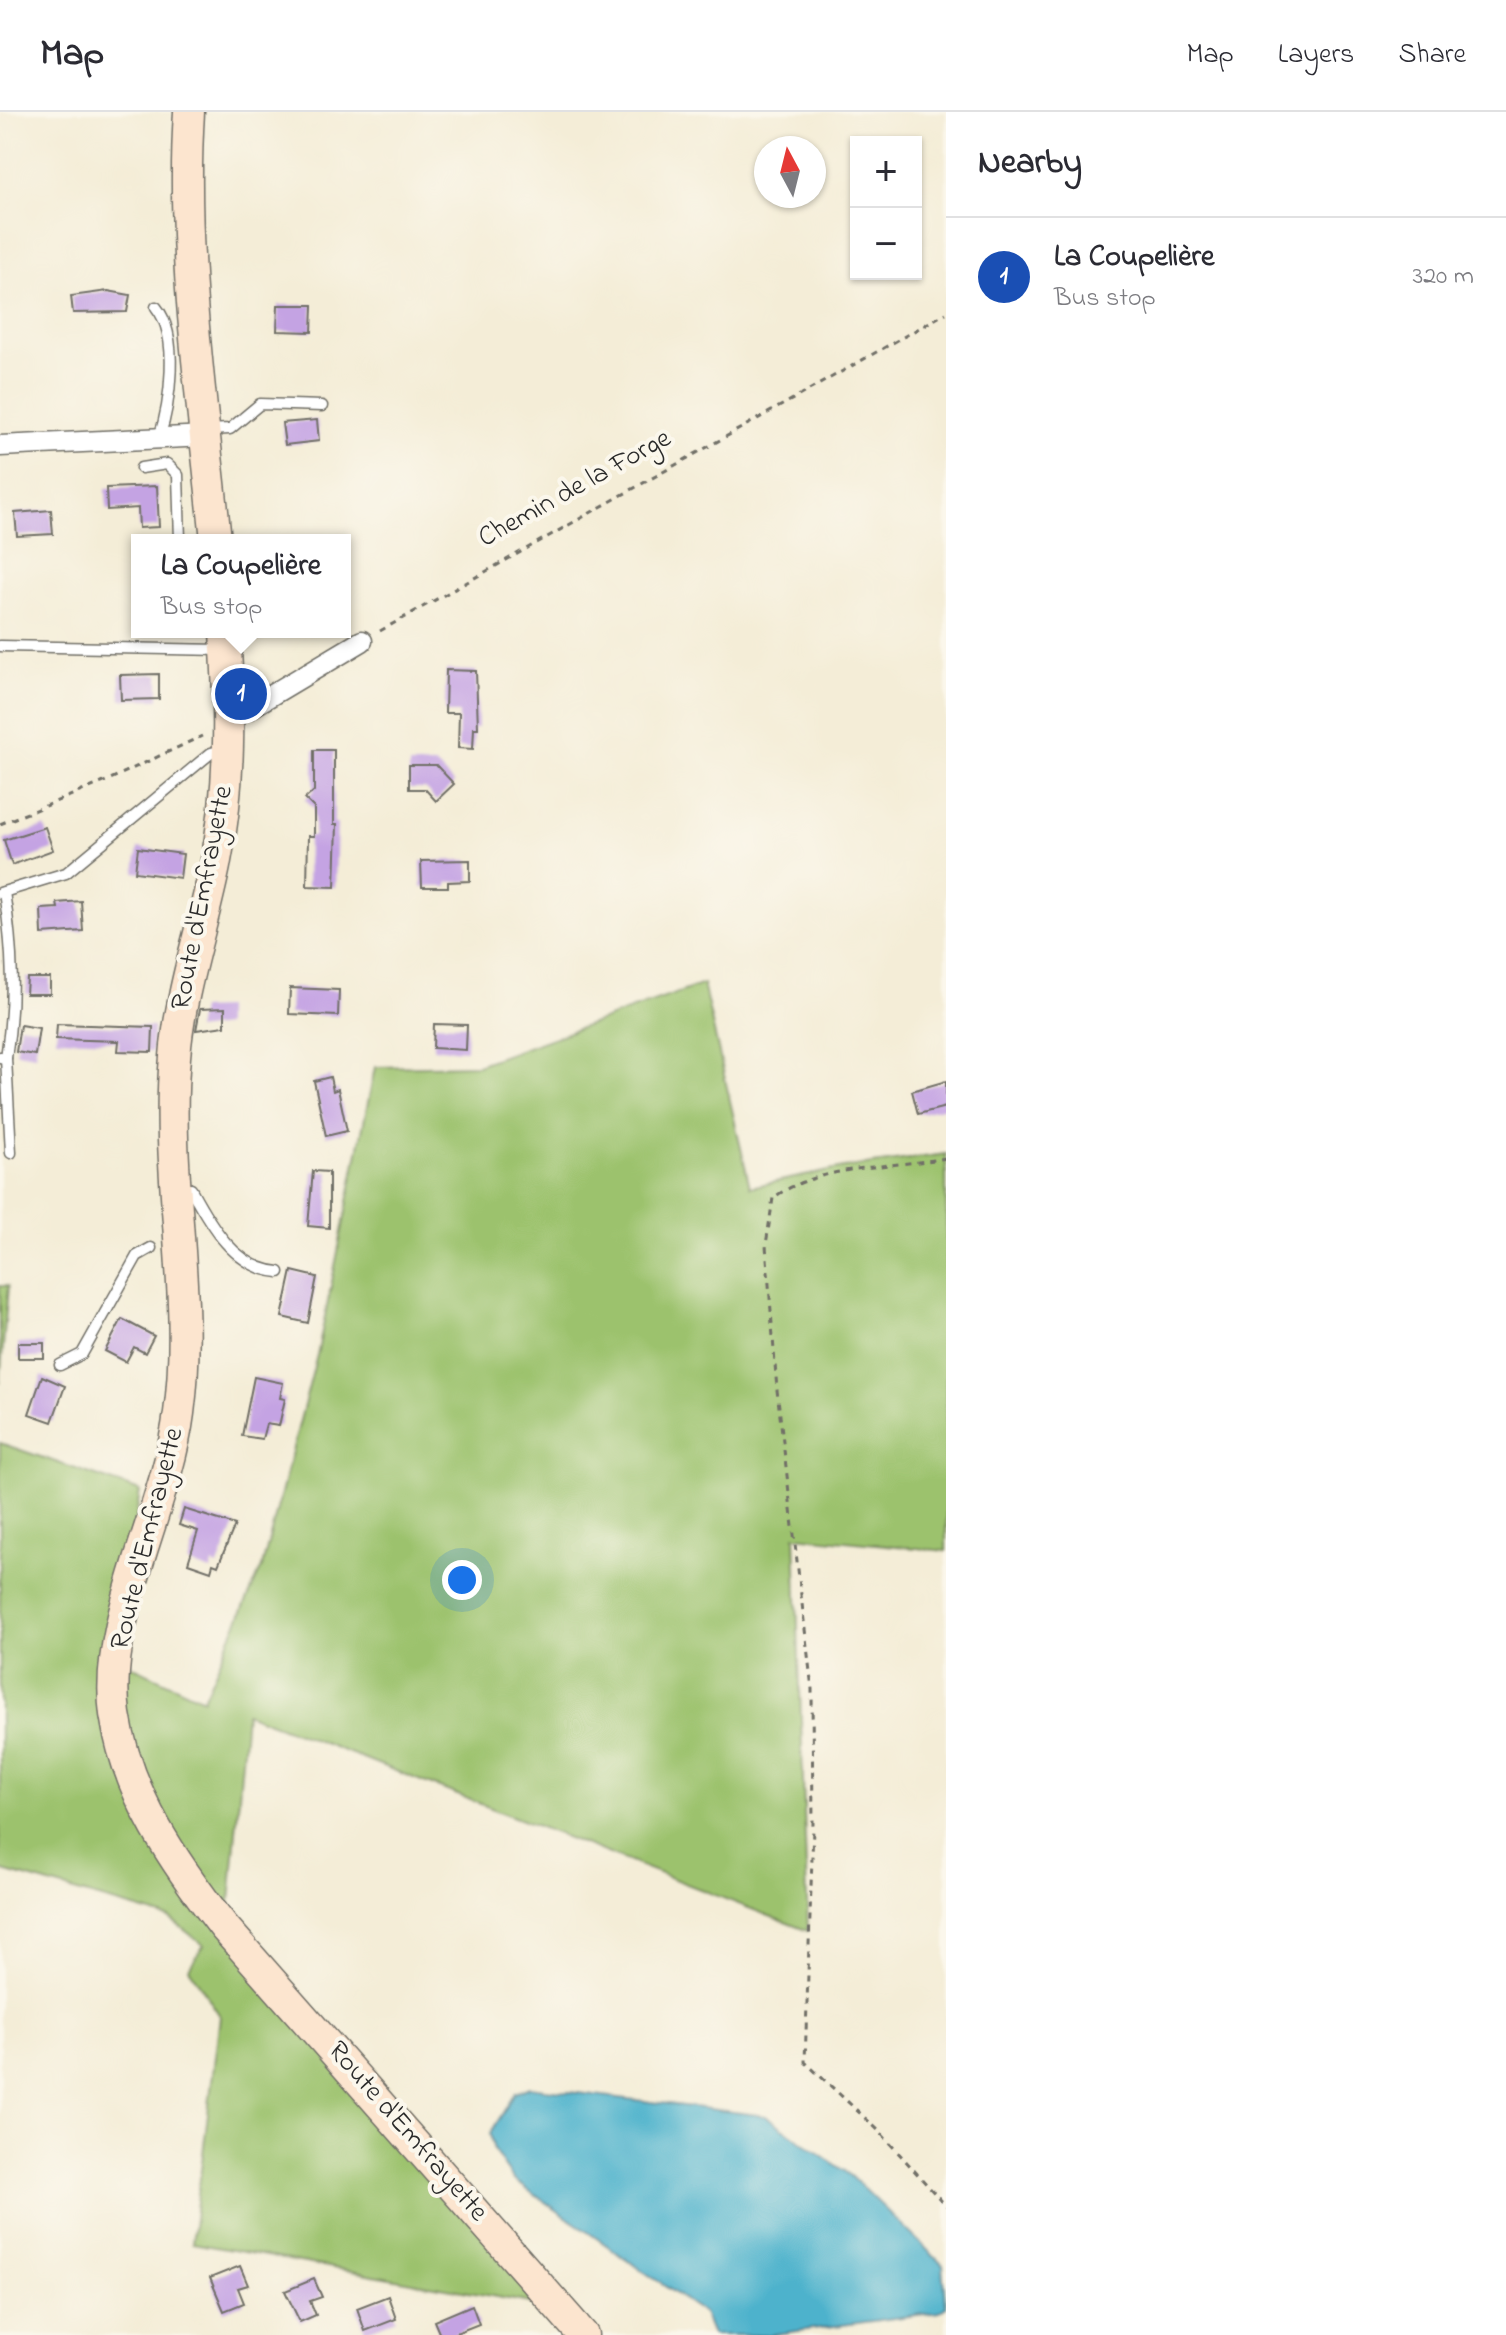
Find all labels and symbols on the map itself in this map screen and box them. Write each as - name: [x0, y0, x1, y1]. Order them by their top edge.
- north arrow: [754, 136, 826, 208]
- street label: Chemin de la Forge: [471, 419, 679, 559]
- pin: 1: [215, 664, 267, 724]
- street label: Route d'Emfrayette: [161, 782, 245, 1014]
- street label: Route d'Emfrayette: [101, 1423, 196, 1654]
- your location: [442, 1560, 482, 1600]
- street label: Route d'Emfrayette: [317, 2033, 497, 2232]

